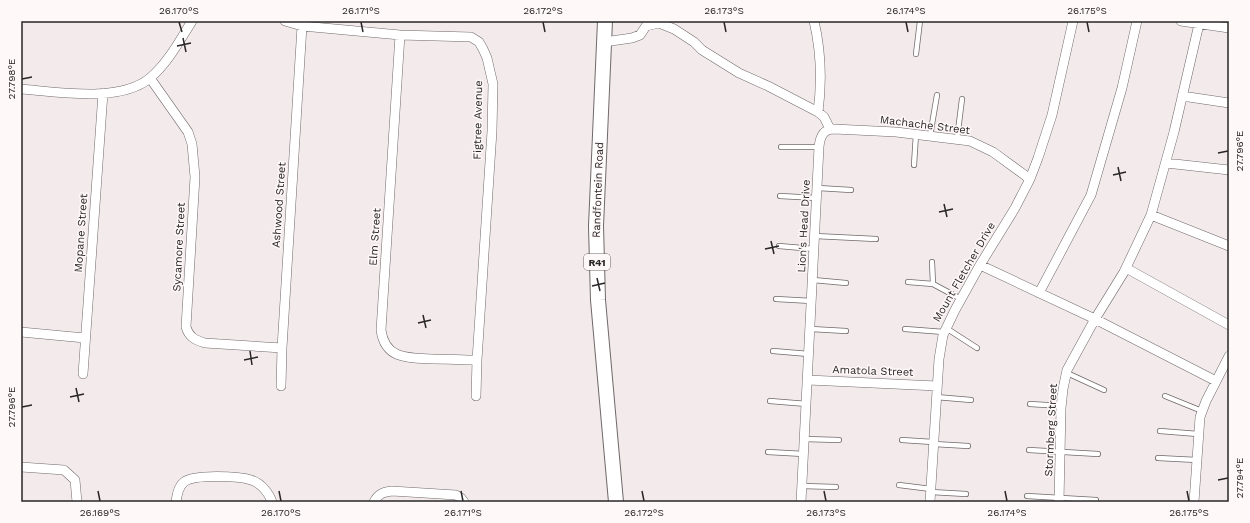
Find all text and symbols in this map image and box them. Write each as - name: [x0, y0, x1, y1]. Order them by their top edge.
- text: 26.170°S: [159, 5, 199, 16]
- text: 26.171°S: [342, 5, 380, 16]
- text: 26.172°S: [523, 5, 563, 16]
- text: 26.173°S: [704, 5, 744, 16]
- text: 26.174°S: [886, 5, 926, 16]
- text: 26.175°S: [1067, 5, 1107, 16]
- text: 27.798°E: [6, 59, 17, 100]
- street label: Figtree Avenue: [471, 80, 485, 160]
- street label: Machache Street: [879, 113, 971, 137]
- text: 27.796°E: [1234, 131, 1245, 171]
- street label: Randfontein Road: [590, 142, 606, 238]
- street label: Ashwood Street: [270, 161, 289, 248]
- street label: Lion's Head Drive: [795, 179, 813, 273]
- street label: Mopane Street: [72, 193, 90, 273]
- street label: Sycamore Street: [170, 202, 188, 292]
- street label: Elm Street: [367, 207, 384, 266]
- street label: Mount Fletcher Drive: [930, 220, 998, 324]
- road number: R41: [584, 254, 610, 270]
- street label: Amatola Street: [832, 363, 914, 379]
- street label: Stormberg Street: [1042, 383, 1060, 477]
- text: 27.796°E: [6, 387, 17, 427]
- text: 27.794°E: [1234, 458, 1245, 498]
- text: 26.169°S: [80, 507, 120, 518]
- text: 26.170°S: [261, 507, 301, 518]
- text: 26.171°S: [444, 507, 482, 518]
- text: 26.172°S: [624, 507, 664, 518]
- text: 26.173°S: [806, 507, 846, 518]
- text: 26.174°S: [987, 507, 1027, 518]
- text: 26.175°S: [1169, 507, 1209, 518]

